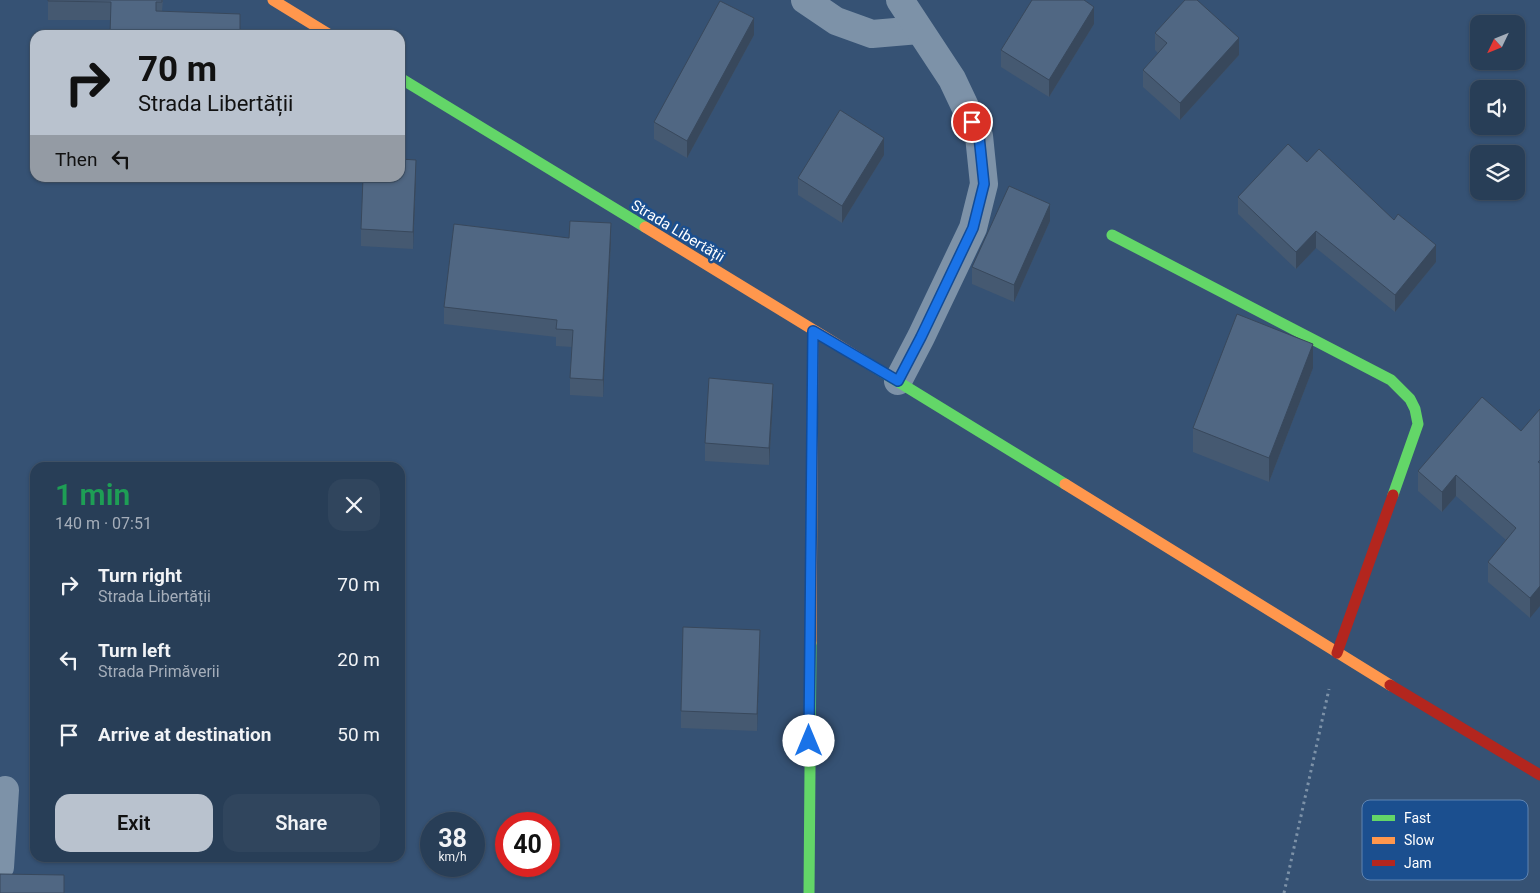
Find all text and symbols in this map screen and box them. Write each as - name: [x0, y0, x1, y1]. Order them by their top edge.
- north arrow: [1470, 15, 1525, 70]
- map controls: [1470, 15, 1525, 200]
- text: 70 m: [138, 49, 217, 90]
- icon: right: [55, 50, 120, 115]
- button: sound: [1470, 80, 1525, 135]
- text: Strada Libertății: [138, 91, 293, 116]
- pin: [951, 101, 993, 143]
- icon: arrive: [958, 108, 986, 136]
- icon: left: [107, 145, 135, 173]
- button: layers: [1470, 145, 1525, 200]
- text: Then: [55, 148, 97, 171]
- street label: Strada Libertății: [628, 196, 728, 266]
- text: 1 min: [55, 477, 130, 512]
- button: close: [328, 479, 380, 531]
- text: 140 m · 07:51: [55, 514, 152, 533]
- text: Turn right: [98, 564, 182, 587]
- icon: right: [55, 571, 83, 599]
- text: 70 m: [337, 573, 380, 596]
- text: Strada Libertății: [98, 587, 211, 606]
- text: Turn left: [98, 639, 171, 662]
- icon: left: [55, 646, 83, 674]
- text: 20 m: [337, 648, 380, 671]
- text: Strada Primăverii: [98, 662, 220, 681]
- position arrow: [782, 714, 834, 766]
- icon: arrive: [55, 721, 83, 749]
- text: Arrive at destination: [98, 723, 271, 746]
- text: 50 m: [337, 723, 380, 746]
- button: Exit: [55, 794, 213, 852]
- button: Share: [223, 794, 380, 852]
- legend: [1362, 800, 1528, 880]
- text: Fast: [1404, 810, 1431, 826]
- speed limit sign: 40: [495, 812, 560, 877]
- text: 38: [438, 824, 467, 853]
- text: Slow: [1404, 832, 1435, 848]
- text: km/h: [438, 850, 467, 864]
- text: Jam: [1404, 855, 1432, 871]

